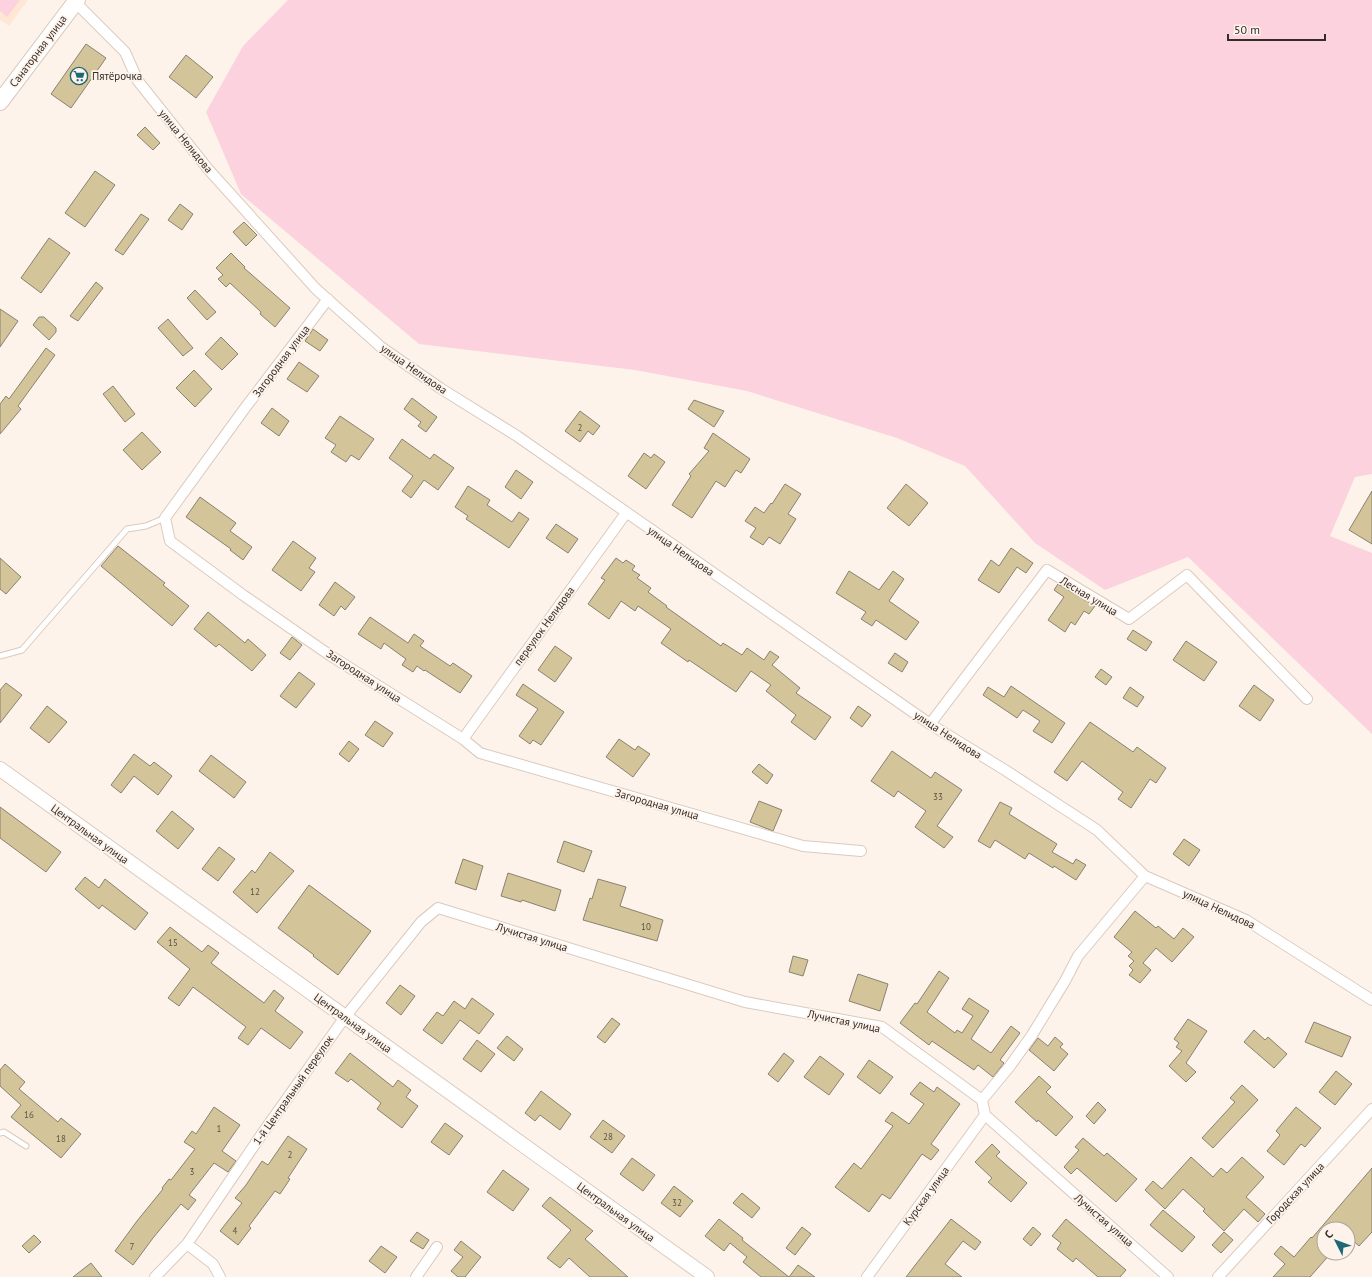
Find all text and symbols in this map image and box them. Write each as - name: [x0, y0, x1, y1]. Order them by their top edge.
- street label: Санаторная улица: [6, 12, 70, 90]
- scale bar: [1228, 16, 1325, 42]
- text: 50 m: [1234, 22, 1260, 37]
- supermarket icon: Пятёрочка: [69, 66, 89, 86]
- place label: Пятёрочка: [92, 69, 142, 83]
- street label: улица Нелидова: [156, 106, 216, 176]
- street label: Загородная улица: [249, 322, 313, 400]
- street label: улица Нелидова: [378, 341, 450, 397]
- house number: 2: [578, 422, 583, 433]
- street label: улица Нелидова: [645, 523, 717, 579]
- street label: Лесная улица: [1057, 573, 1120, 619]
- street label: переулок Нелидова: [511, 584, 577, 668]
- street label: Загородная улица: [324, 647, 404, 705]
- street label: улица Нелидова: [911, 708, 985, 762]
- street label: Загородная улица: [614, 785, 700, 823]
- house number: 33: [933, 791, 943, 802]
- street label: Центральная улица: [48, 801, 132, 867]
- house number: 12: [250, 886, 260, 897]
- street label: улица Нелидова: [1181, 886, 1257, 932]
- street label: Лучистая улица: [494, 919, 570, 955]
- house number: 10: [641, 921, 651, 932]
- house number: 15: [168, 937, 178, 948]
- street label: Центральная улица: [311, 990, 395, 1056]
- street label: Лучистая улица: [805, 1006, 882, 1036]
- street label: 1-й Центральный переулок: [250, 1032, 337, 1148]
- house number: 16: [24, 1109, 34, 1120]
- house number: 1: [217, 1123, 222, 1134]
- house number: 28: [603, 1131, 613, 1142]
- house number: 18: [56, 1133, 66, 1144]
- house number: 2: [288, 1149, 293, 1160]
- street label: Городская улица: [1263, 1159, 1327, 1227]
- street label: Курская улица: [900, 1164, 952, 1228]
- house number: 3: [190, 1166, 195, 1177]
- street label: Центральная улица: [574, 1179, 658, 1245]
- street label: Лучистая улица: [1071, 1190, 1137, 1250]
- house number: 32: [672, 1197, 682, 1208]
- north arrow: [1316, 1221, 1356, 1261]
- house number: 4: [233, 1225, 238, 1236]
- text: С: [1321, 1227, 1336, 1241]
- house number: 7: [130, 1241, 135, 1252]

